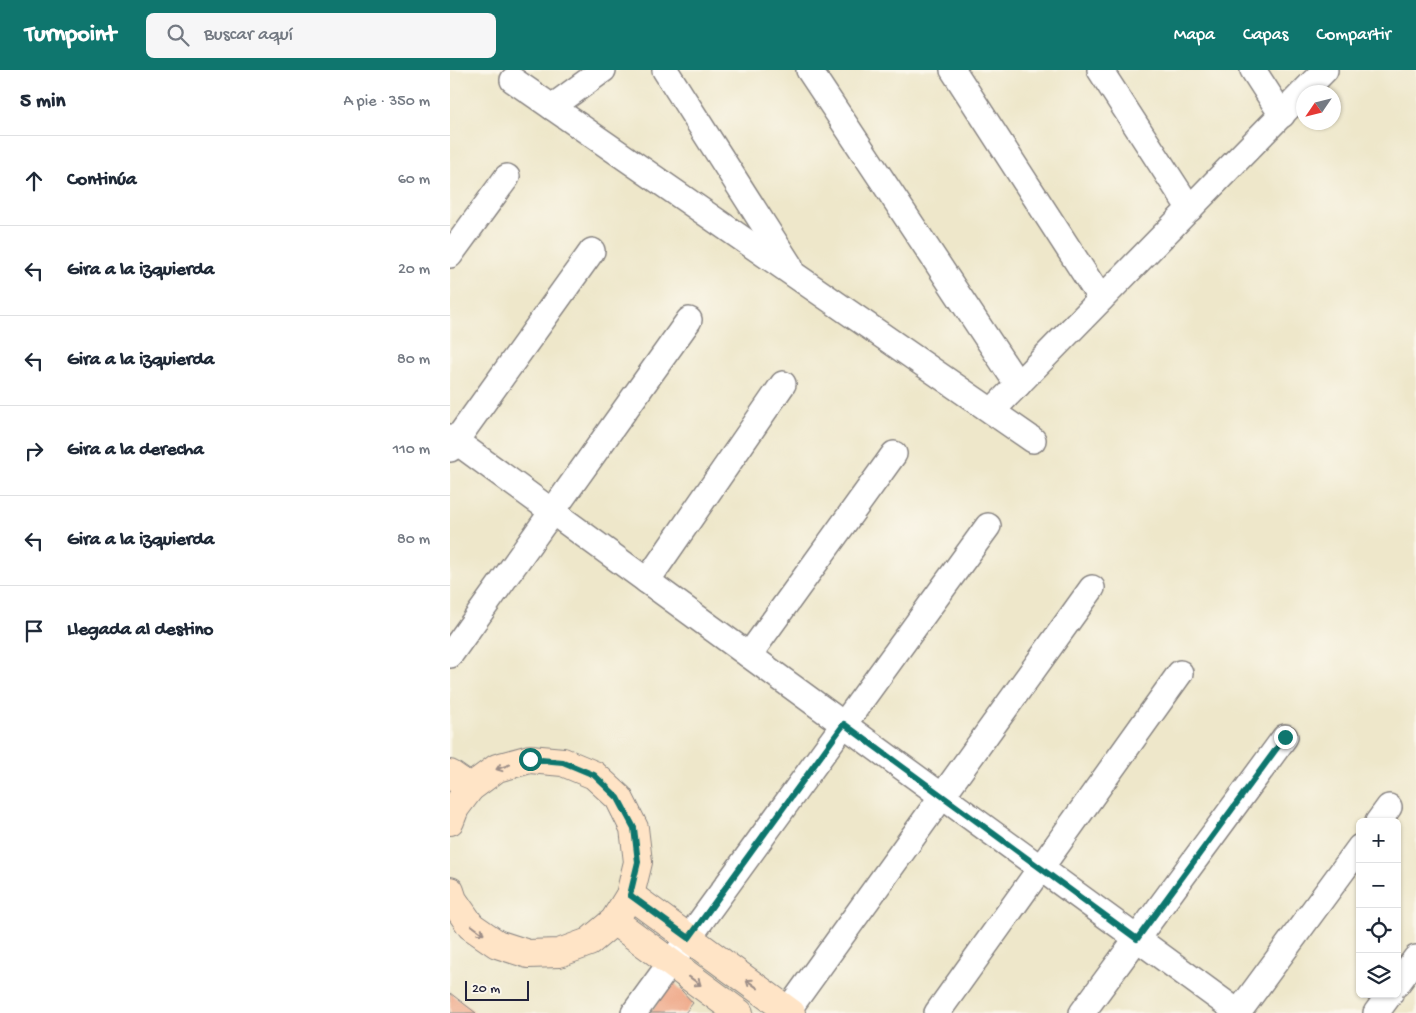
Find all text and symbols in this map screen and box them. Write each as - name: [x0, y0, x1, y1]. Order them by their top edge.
- search box: [146, 13, 496, 58]
- text: Turnpoint: [25, 21, 116, 50]
- icon: search: [164, 21, 192, 49]
- text: Buscar aquí: [204, 24, 293, 47]
- text: Mapa: [1174, 25, 1215, 46]
- text: Capas: [1243, 25, 1288, 46]
- text: Compartir: [1316, 25, 1391, 46]
- north arrow: [1296, 85, 1341, 130]
- text: 5 min: [20, 90, 65, 115]
- text: A pie · 350 m: [344, 93, 430, 112]
- icon: ahead: [20, 167, 48, 195]
- text: Continúa: [67, 169, 137, 192]
- text: 60 m: [398, 171, 430, 190]
- icon: left: [20, 257, 48, 285]
- text: Gira a la izquierda: [67, 259, 214, 282]
- text: 20 m: [398, 261, 430, 280]
- icon: left: [20, 347, 48, 375]
- text: Gira a la izquierda: [67, 349, 214, 372]
- text: 80 m: [397, 351, 430, 370]
- icon: right: [20, 437, 48, 465]
- text: Gira a la derecha: [67, 439, 204, 462]
- text: 110 m: [393, 441, 430, 460]
- icon: left: [20, 527, 48, 555]
- text: Gira a la izquierda: [67, 529, 214, 552]
- text: 80 m: [397, 531, 430, 550]
- icon: arrive: [20, 617, 48, 645]
- text: Llegada al destino: [67, 619, 213, 642]
- route end: [1274, 726, 1297, 749]
- route start: [519, 748, 542, 771]
- one-way arrow: [495, 763, 511, 772]
- map controls: [1356, 818, 1401, 998]
- button: +: [1356, 818, 1401, 863]
- button: −: [1356, 863, 1401, 908]
- button: locate: [1356, 908, 1401, 953]
- one-way arrow: [471, 925, 485, 935]
- button: layers: [1356, 953, 1401, 998]
- one-way arrow: [688, 976, 702, 986]
- scale bar: [465, 978, 529, 1001]
- one-way arrow: [745, 979, 759, 989]
- text: 20 m: [472, 981, 500, 998]

